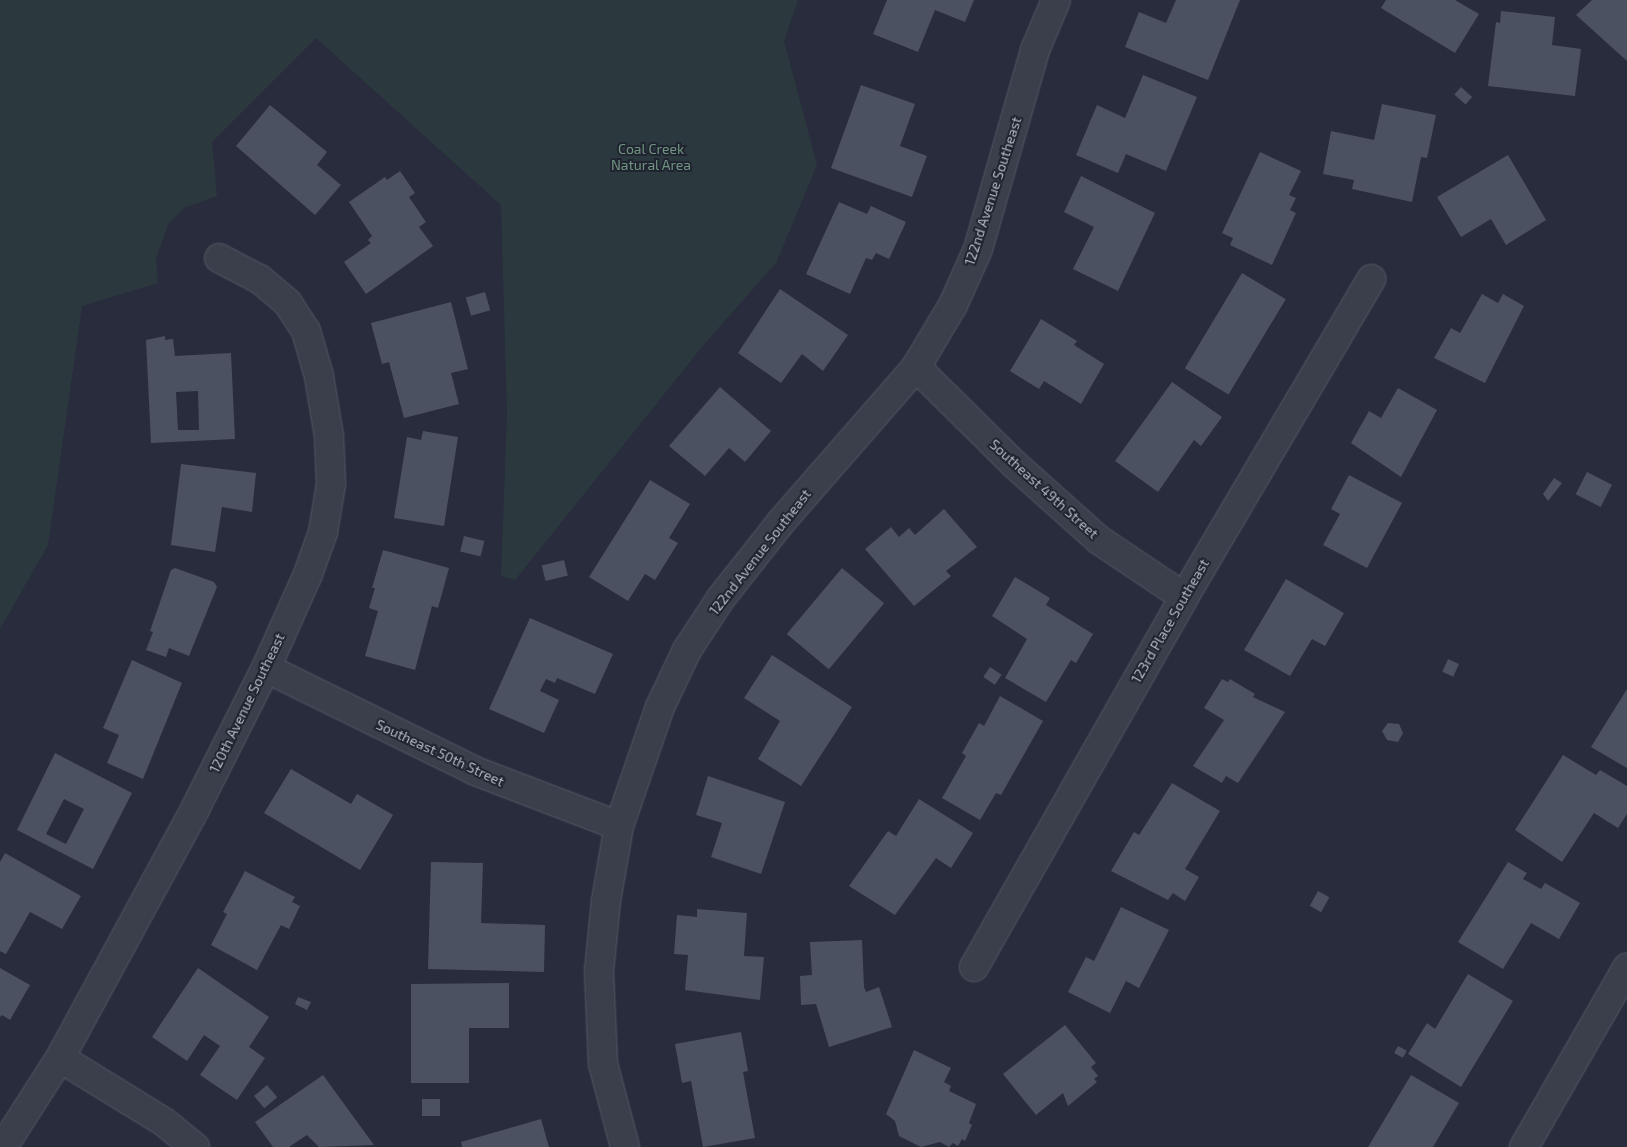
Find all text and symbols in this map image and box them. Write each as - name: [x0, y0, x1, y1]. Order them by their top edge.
- street label: 122nd Avenue Southeast: [961, 114, 1025, 268]
- park label: Coal Creek Natural Area: [611, 141, 691, 174]
- street label: Southeast 49th Street: [986, 436, 1102, 542]
- street label: 122nd Avenue Southeast: [706, 486, 814, 618]
- street label: 123rd Place Southeast: [1128, 556, 1212, 686]
- street label: 120th Avenue Southeast: [206, 630, 288, 776]
- street label: Southeast 50th Street: [373, 716, 507, 790]

